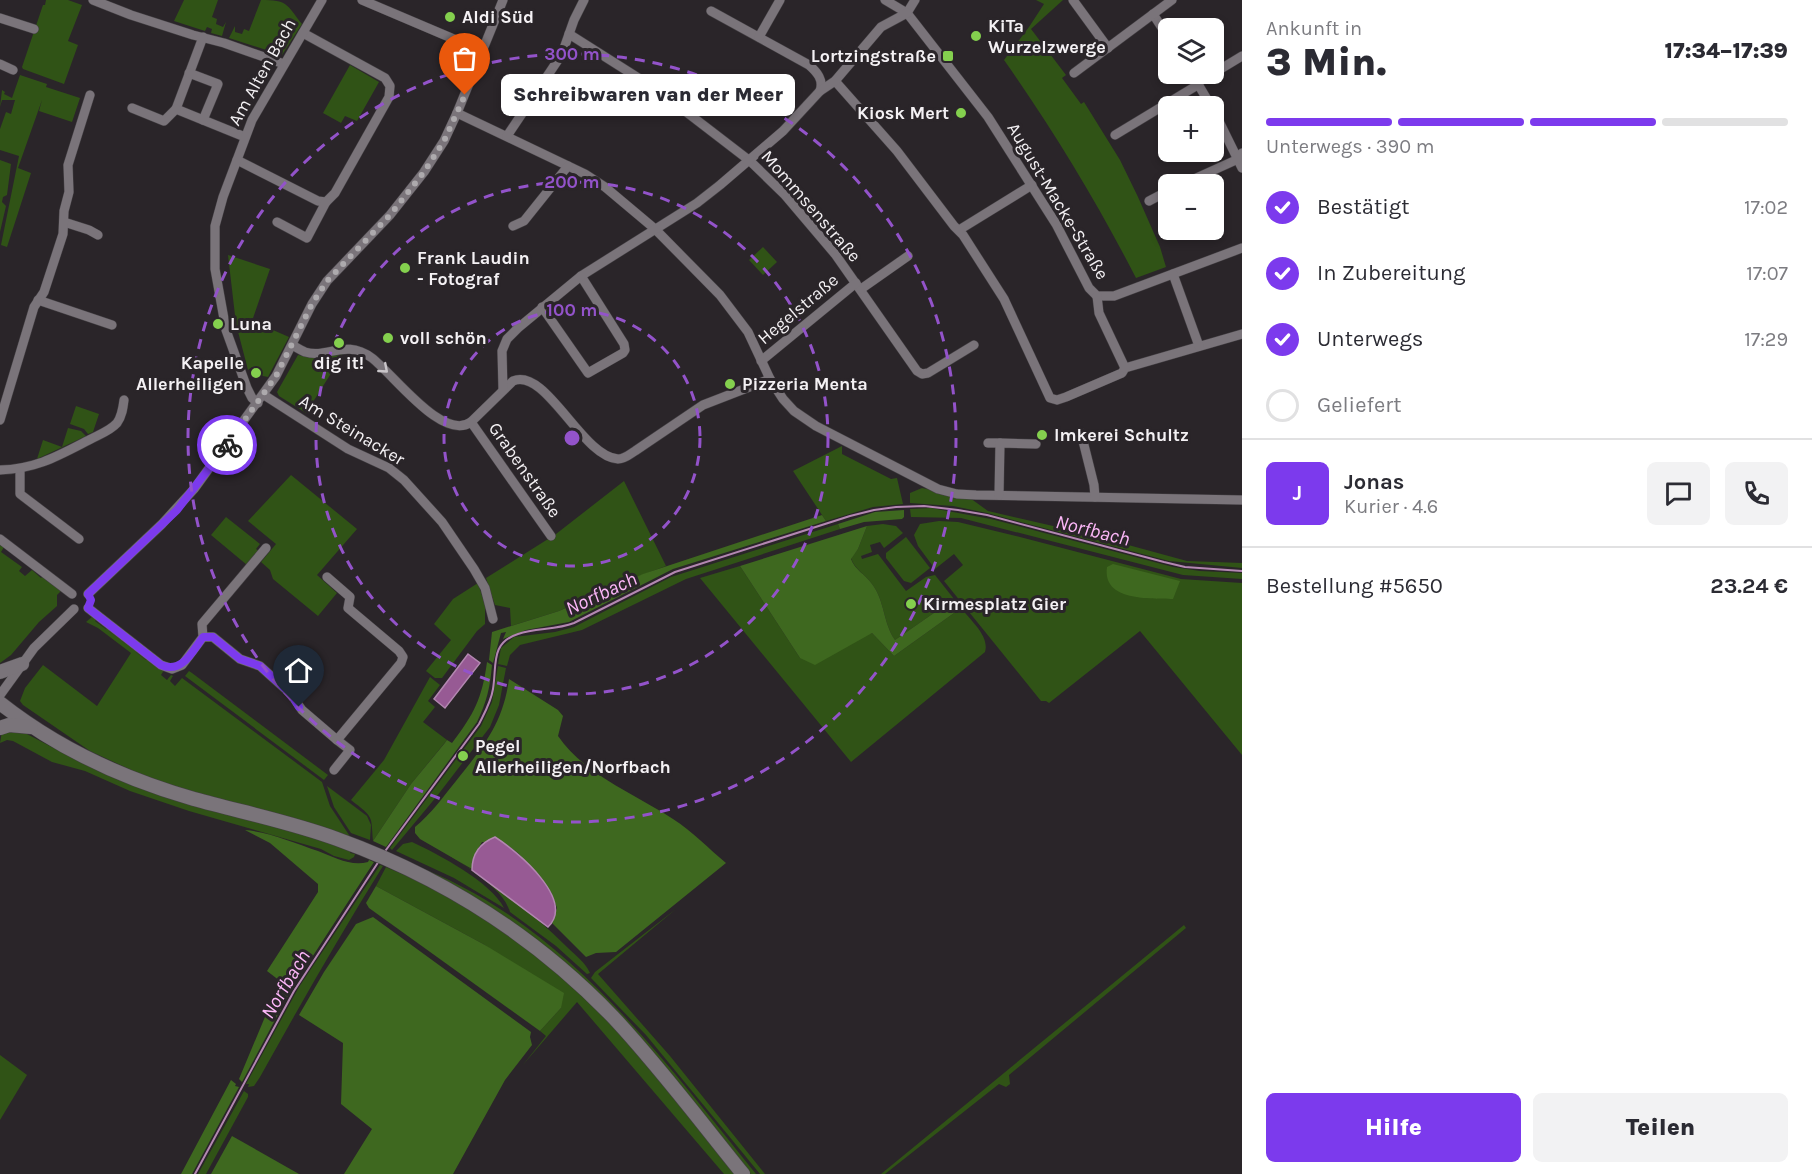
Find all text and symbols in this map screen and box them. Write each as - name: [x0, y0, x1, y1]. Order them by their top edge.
- place label: Aldi Süd: [462, 6, 534, 28]
- marker: Aldi Süd: [443, 10, 457, 24]
- street label: Am Alten Bach: [223, 15, 301, 129]
- place label: KiTa Wurzelzwerge: [988, 15, 1106, 58]
- text: Ankunft in: [1266, 17, 1362, 40]
- map controls: [1158, 18, 1224, 240]
- button: layers: [1158, 18, 1224, 84]
- marker: KiTa Wurzelzwerge: [969, 29, 983, 43]
- pin: [439, 33, 490, 95]
- text: 17:34–17:39: [1665, 38, 1788, 64]
- text: 3 Min.: [1266, 39, 1386, 85]
- icon: bag: [448, 42, 481, 75]
- text: 300 m: [544, 43, 600, 65]
- place label: Lortzingstraße: [811, 45, 936, 67]
- marker: Lortzingstraße: [941, 49, 955, 63]
- callout: Schreibwaren van der Meer: [501, 74, 795, 116]
- text: Schreibwaren van der Meer: [513, 83, 783, 106]
- button: +: [1158, 96, 1224, 162]
- place label: Kiosk Mert: [857, 102, 949, 124]
- marker: Kiosk Mert: [954, 106, 968, 120]
- street label: August-Macke-Straße: [1002, 119, 1114, 283]
- text: Unterwegs · 390 m: [1266, 135, 1435, 158]
- street label: Mommsenstraße: [756, 145, 866, 267]
- text: 200 m: [544, 171, 600, 193]
- button: −: [1158, 174, 1224, 240]
- icon: check: [1266, 191, 1299, 224]
- text: Bestätigt: [1317, 194, 1409, 220]
- text: 17:02: [1744, 196, 1788, 219]
- place label: Frank Laudin - Fotograf: [417, 247, 530, 290]
- icon: check: [1266, 257, 1299, 290]
- text: In Zubereitung: [1317, 260, 1465, 286]
- marker: Frank Laudin - Fotograf: [398, 261, 412, 275]
- text: 17:07: [1746, 262, 1788, 285]
- street label: Hegelstraße: [753, 269, 843, 349]
- text: 100 m: [547, 299, 597, 321]
- place label: Luna: [230, 313, 272, 335]
- marker: Luna: [211, 317, 225, 331]
- icon: check: [1266, 323, 1299, 356]
- text: Unterwegs: [1317, 326, 1423, 352]
- place label: voll schön: [400, 327, 487, 349]
- text: 17:29: [1744, 328, 1788, 351]
- marker: voll schön: [381, 331, 395, 345]
- marker: dig it!: [332, 336, 346, 350]
- place label: Kapelle Allerheiligen: [136, 352, 244, 395]
- place label: dig it!: [314, 352, 364, 374]
- one-way arrow: [378, 362, 388, 373]
- marker: Kapelle Allerheiligen: [249, 366, 263, 380]
- place label: Pizzeria Menta: [742, 373, 868, 395]
- marker: Pizzeria Menta: [723, 377, 737, 391]
- street label: Am Steinacker: [295, 390, 409, 470]
- text: Geliefert: [1317, 392, 1402, 418]
- courier: [197, 415, 257, 475]
- street label: Grabenstraße: [484, 418, 566, 522]
- place label: Imkerei Schultz: [1054, 424, 1189, 446]
- centre of rings: [562, 428, 582, 448]
- marker: Imkerei Schultz: [1035, 428, 1049, 442]
- icon: bike: [211, 429, 244, 462]
- button: chat: [1647, 462, 1710, 525]
- button: phone: [1725, 462, 1788, 525]
- text: Jonas: [1344, 469, 1404, 495]
- text: J: [1293, 480, 1302, 506]
- text: Kurier · 4.6: [1344, 495, 1438, 518]
- water label: Norfbach: [1053, 510, 1132, 551]
- water label: Norfbach: [562, 567, 640, 620]
- text: Bestellung #5650: [1266, 573, 1443, 599]
- text: 23.24 €: [1710, 573, 1788, 599]
- place label: Kirmesplatz Gier: [923, 593, 1066, 615]
- marker: Kirmesplatz Gier: [904, 597, 918, 611]
- pin: [273, 645, 324, 707]
- icon: home: [282, 654, 315, 687]
- place label: Pegel Allerheiligen/Norfbach: [475, 735, 671, 778]
- marker: Pegel Allerheiligen/Norfbach: [456, 749, 470, 763]
- water label: Norfbach: [256, 946, 315, 1023]
- button: Hilfe: [1266, 1093, 1521, 1162]
- button: Teilen: [1533, 1093, 1788, 1162]

